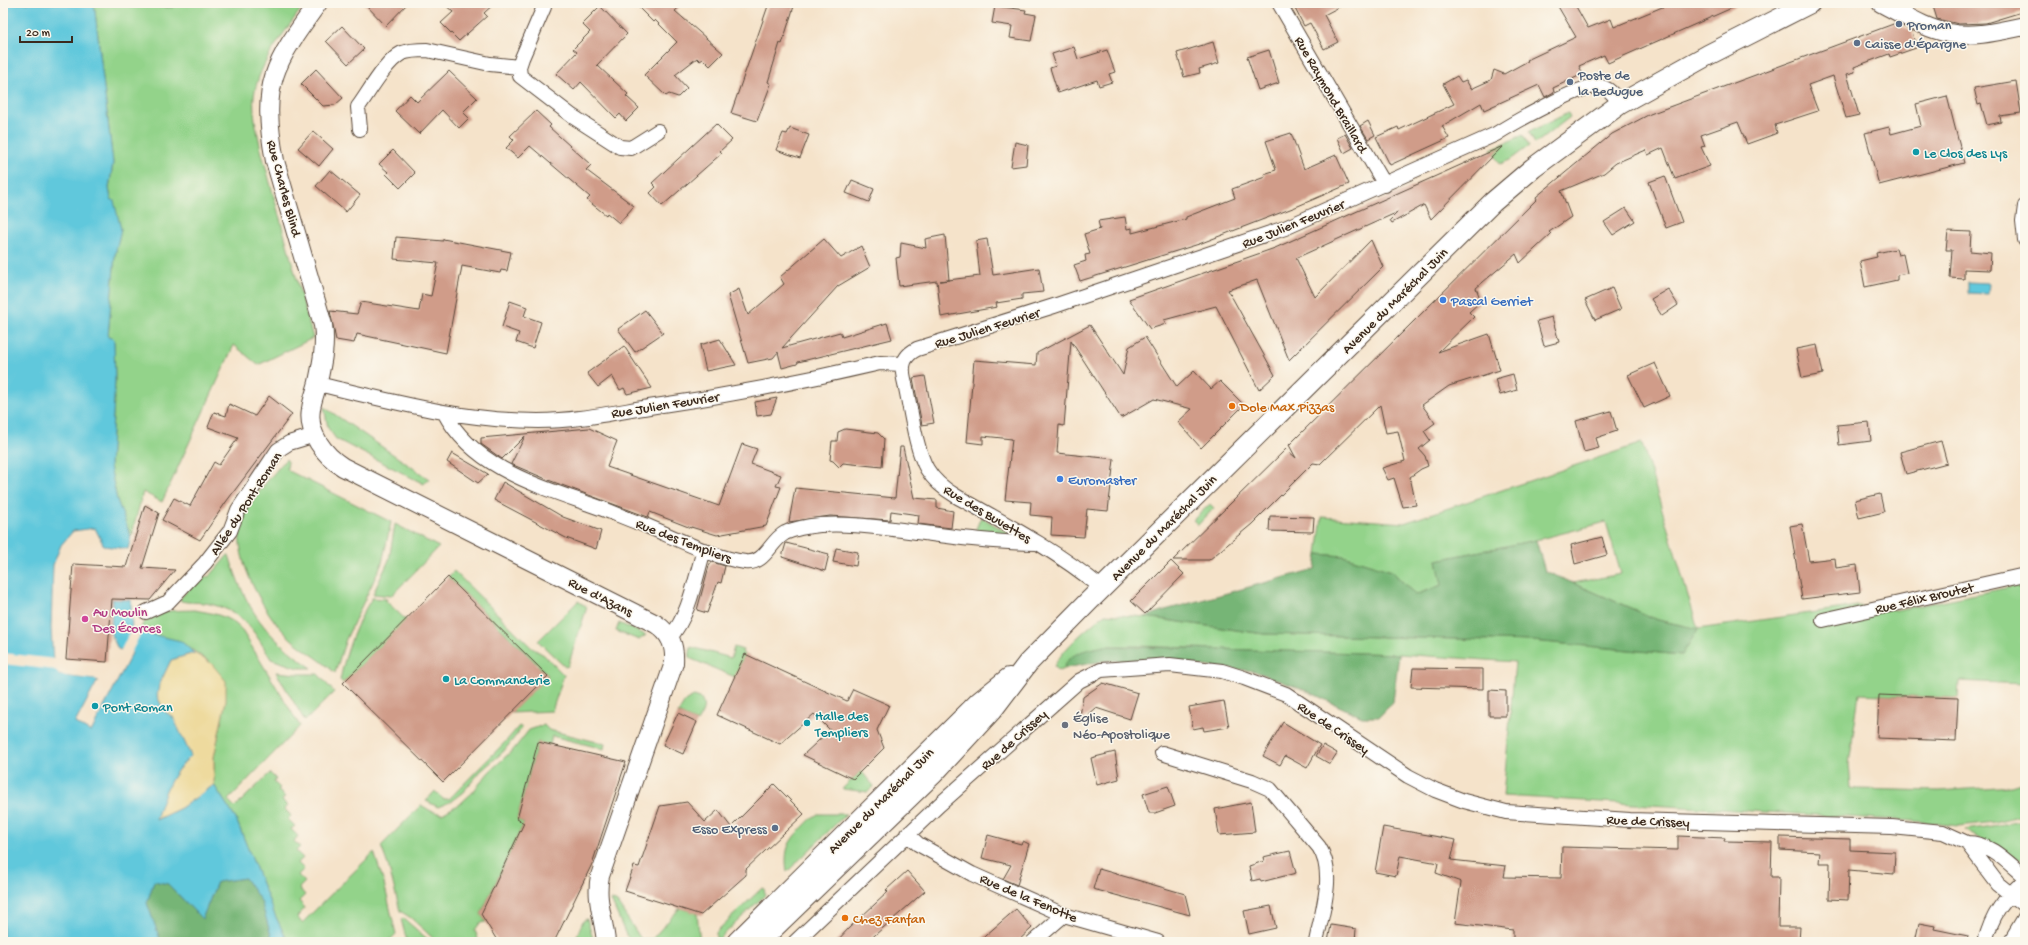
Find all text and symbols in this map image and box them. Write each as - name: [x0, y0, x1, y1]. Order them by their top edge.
- scale bar: [20, 18, 72, 44]
- place label: Proman: [1906, 18, 1952, 35]
- marker: Proman: [1894, 19, 1904, 29]
- text: 20 m: [26, 27, 51, 41]
- street label: Rue Raymond Braillard: [1290, 34, 1371, 158]
- place label: Caisse d'Épargne: [1865, 37, 1967, 54]
- marker: Caisse d'Épargne: [1852, 38, 1862, 48]
- place label: Poste de la Bedugue: [1577, 68, 1644, 101]
- marker: Poste de la Bedugue: [1565, 77, 1575, 87]
- street label: Rue Charles Blind: [262, 139, 304, 240]
- place label: Le Clos des Lys: [1924, 146, 2008, 163]
- marker: Le Clos des Lys: [1911, 147, 1921, 157]
- street label: Rue Julien Feuvrier: [1240, 197, 1349, 254]
- street label: Avenue du Maréchal Juin: [1339, 245, 1453, 358]
- place label: Pascal Gerriet: [1450, 294, 1534, 311]
- marker: Pascal Gerriet: [1438, 295, 1448, 305]
- street label: Rue Julien Feuvrier: [933, 305, 1043, 353]
- street label: Rue Julien Feuvrier: [610, 389, 722, 423]
- place label: Dole Max Pizzas: [1239, 400, 1335, 417]
- marker: Dole Max Pizzas: [1227, 401, 1237, 411]
- street label: Allée du Pont Roman: [207, 449, 287, 559]
- street label: Avenue du Maréchal Juin: [1108, 472, 1222, 585]
- place label: Euromaster: [1068, 473, 1137, 490]
- marker: Euromaster: [1055, 474, 1065, 484]
- street label: Rue des Buvettes: [940, 482, 1034, 548]
- street label: Rue des Templiers: [633, 516, 734, 569]
- street label: Rue d'Azans: [565, 575, 636, 622]
- street label: Rue Félix Broutet: [1874, 580, 1977, 619]
- place label: Au Moulin Des Écorces: [92, 605, 162, 638]
- marker: Au Moulin Des Écorces: [80, 614, 90, 624]
- place label: La Commanderie: [454, 673, 551, 690]
- marker: La Commanderie: [441, 674, 451, 684]
- street label: Rue de Crissey: [1293, 699, 1372, 759]
- place label: Pont Roman: [102, 700, 173, 717]
- marker: Pont Roman: [90, 701, 100, 711]
- street label: Rue de Crissey: [978, 707, 1051, 775]
- place label: Halle des Templiers: [814, 709, 869, 742]
- place label: Église Néo-Apostolique: [1073, 711, 1171, 744]
- marker: Halle des Templiers: [802, 718, 812, 728]
- marker: Église Néo-Apostolique: [1060, 720, 1070, 730]
- street label: Avenue du Maréchal Juin: [825, 745, 939, 858]
- street label: Rue de Crissey: [1606, 813, 1690, 832]
- place label: Esso Express: [692, 822, 768, 839]
- marker: Esso Express: [770, 823, 780, 833]
- street label: Rue de la Fenotte: [977, 871, 1080, 928]
- place label: Chez Fanfan: [853, 912, 925, 929]
- marker: Chez Fanfan: [840, 913, 850, 923]

